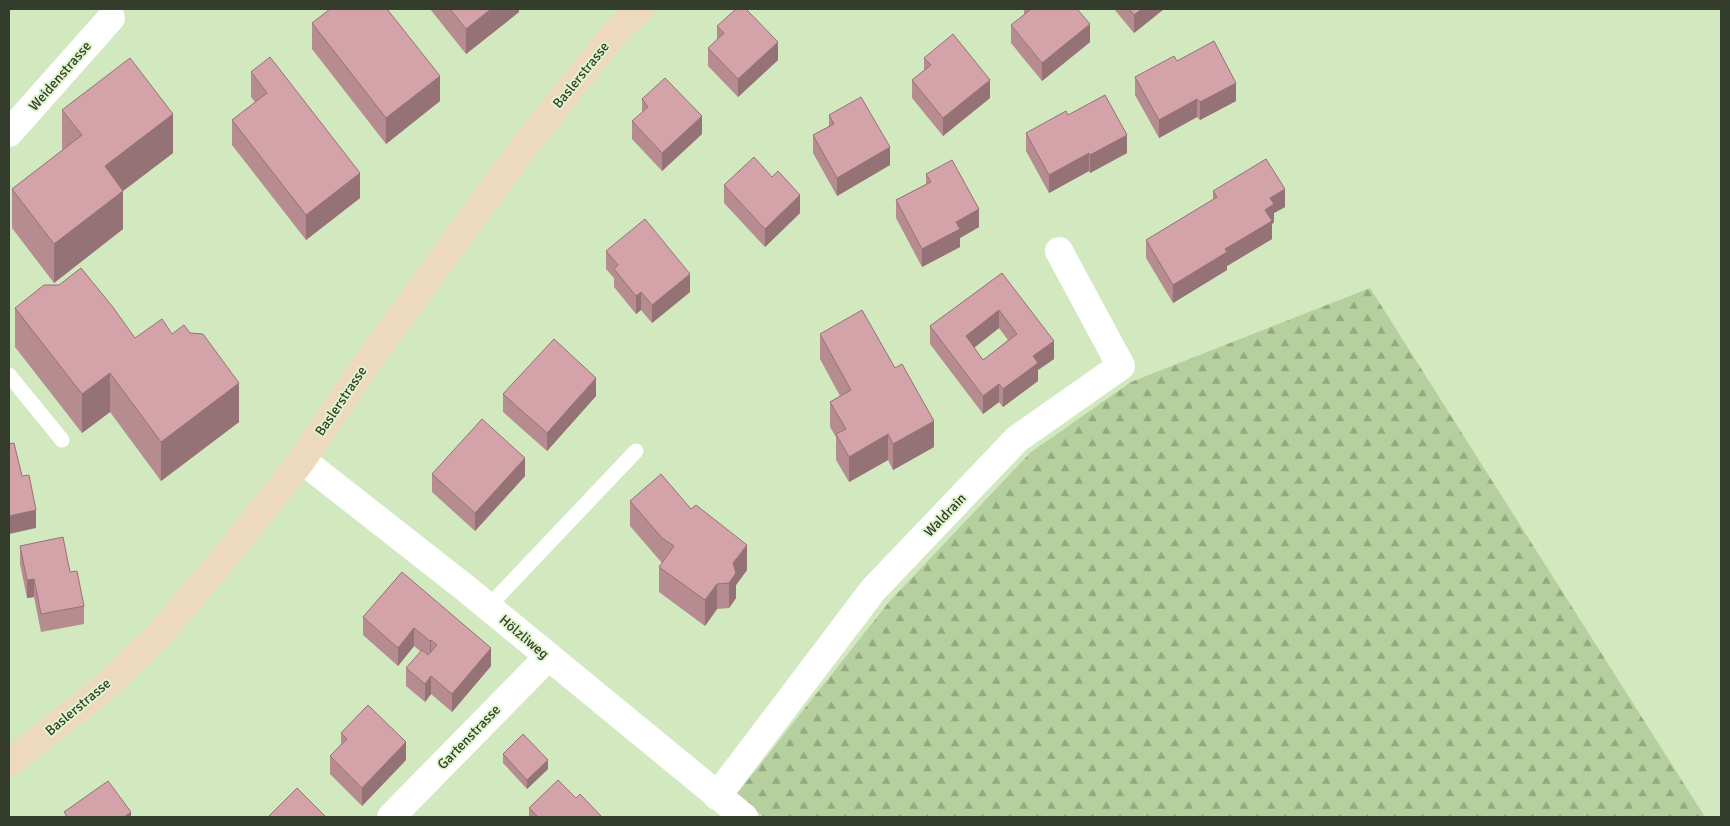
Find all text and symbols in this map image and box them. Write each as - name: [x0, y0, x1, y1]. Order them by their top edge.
- street label: Weidenstrasse: [25, 38, 95, 114]
- street label: Baslerstrasse: [549, 38, 613, 112]
- street label: Baslerstrasse: [312, 363, 370, 439]
- street label: Waldrain: [920, 490, 970, 540]
- street label: Hölzliweg: [496, 611, 552, 663]
- street label: Baslerstrasse: [42, 675, 114, 739]
- street label: Gartenstrasse: [434, 701, 504, 773]

